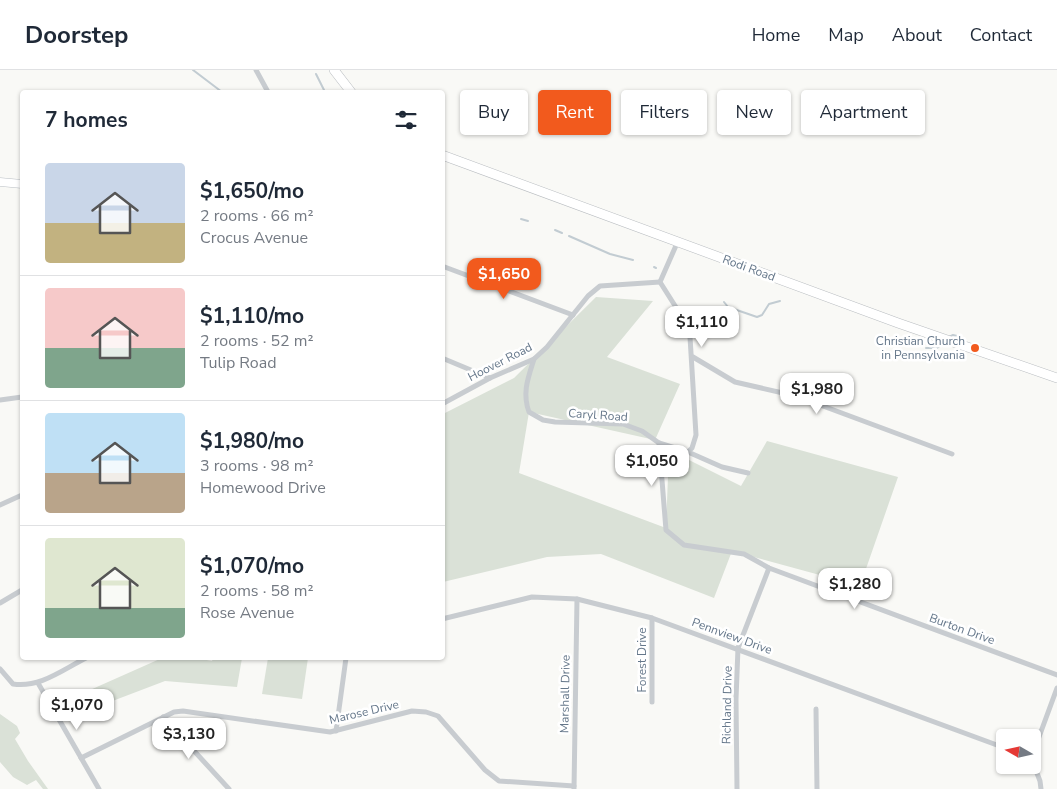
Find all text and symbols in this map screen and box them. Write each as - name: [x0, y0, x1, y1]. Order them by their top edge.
- text: Doorstep: [25, 19, 128, 51]
- text: Home: [752, 23, 800, 47]
- text: Map: [828, 23, 864, 47]
- text: About: [892, 23, 942, 47]
- text: Contact: [970, 23, 1032, 47]
- chip: Buy: [460, 90, 528, 135]
- chip: Rent: [538, 90, 611, 135]
- chip: Filters: [621, 90, 707, 135]
- chip: New: [717, 90, 791, 135]
- chip: Apartment: [801, 90, 925, 135]
- text: 7 homes: [45, 106, 128, 134]
- icon: filters: [392, 106, 420, 134]
- text: $1,650/mo: [200, 177, 304, 205]
- icon: home: [85, 183, 145, 243]
- text: 2 rooms · 66 m²: [200, 205, 313, 227]
- text: Crocus Avenue: [200, 227, 308, 249]
- street label: Rodi Road: [720, 251, 778, 285]
- pin: $1,650: [463, 258, 545, 300]
- text: $1,650: [478, 263, 530, 285]
- text: $1,110/mo: [200, 302, 304, 330]
- pin: $1,110: [661, 306, 743, 348]
- icon: home: [85, 308, 145, 368]
- text: $1,110: [676, 311, 728, 333]
- text: 2 rooms · 52 m²: [200, 330, 313, 352]
- place label: Christian Church in Pennsylvania: [876, 333, 965, 363]
- street label: Hoover Road: [465, 339, 535, 385]
- marker: Christian Church in Pennsylvania: [969, 342, 981, 354]
- text: Tulip Road: [200, 352, 277, 374]
- pin: $1,980: [776, 372, 858, 415]
- text: $1,980: [791, 378, 843, 400]
- street label: Caryl Road: [568, 405, 628, 425]
- text: $1,980/mo: [200, 427, 304, 455]
- icon: home: [85, 433, 145, 493]
- pin: $1,050: [611, 444, 693, 487]
- text: $1,050: [626, 450, 678, 472]
- text: 3 rooms · 98 m²: [200, 455, 313, 477]
- text: Homewood Drive: [200, 477, 326, 499]
- text: $1,070/mo: [200, 552, 304, 580]
- icon: home: [85, 558, 145, 618]
- pin: $1,280: [814, 568, 896, 610]
- text: $1,280: [829, 573, 881, 595]
- text: 2 rooms · 58 m²: [200, 580, 313, 602]
- text: Rose Avenue: [200, 602, 294, 624]
- street label: Burton Drive: [927, 610, 997, 648]
- street label: Pennview Drive: [690, 614, 774, 658]
- street label: Forest Drive: [634, 627, 650, 693]
- street label: Marshall Drive: [556, 655, 574, 733]
- street label: Richland Drive: [718, 666, 736, 744]
- pin: $1,070: [36, 688, 118, 731]
- text: $1,070: [51, 694, 103, 716]
- street label: Marose Drive: [328, 696, 400, 728]
- pin: $3,130: [148, 718, 230, 760]
- text: $3,130: [163, 723, 215, 745]
- north arrow: [996, 729, 1041, 774]
- map controls: [996, 729, 1041, 774]

